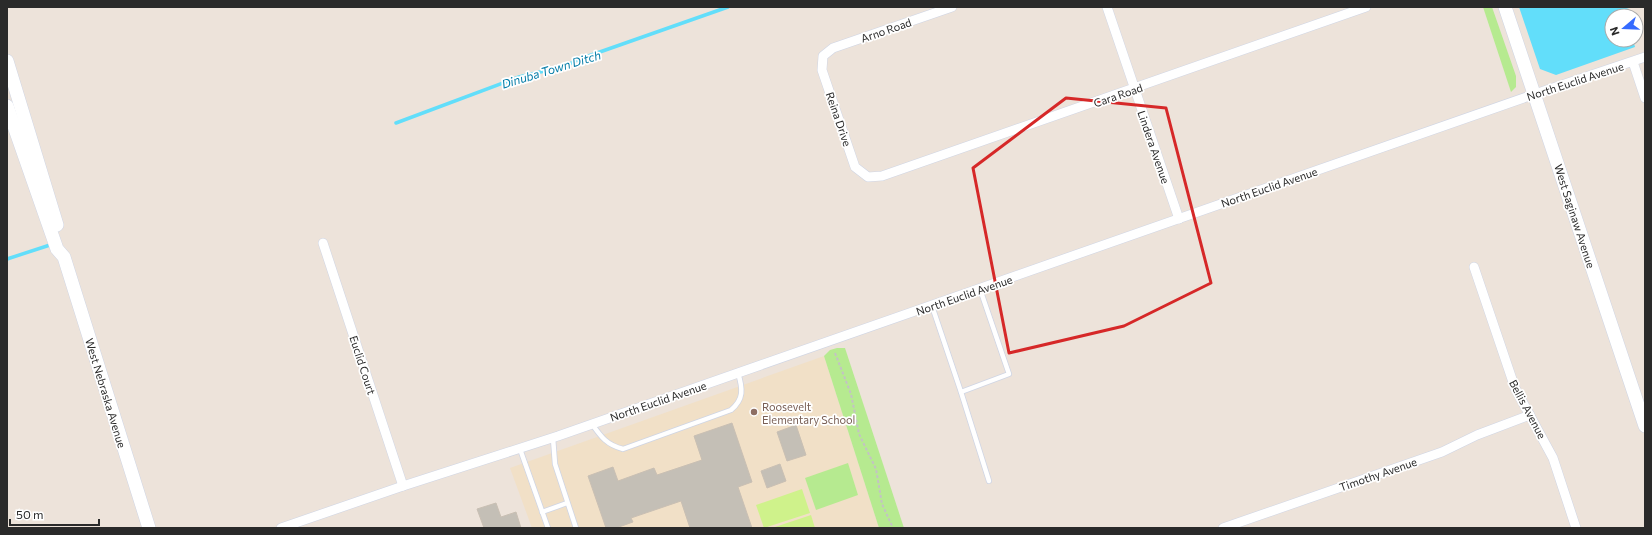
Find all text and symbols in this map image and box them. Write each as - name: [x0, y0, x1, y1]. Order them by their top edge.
- north arrow: [1604, 8, 1644, 48]
- street label: Arno Road: [859, 15, 913, 45]
- text: N: [1607, 25, 1622, 37]
- water label: Dinuba Town Ditch: [500, 47, 602, 91]
- street label: North Euclid Avenue: [1525, 59, 1625, 103]
- street label: Cara Road: [1092, 81, 1144, 109]
- street label: Reina Drive: [824, 90, 854, 148]
- street label: Lindera Avenue: [1135, 109, 1173, 185]
- street label: West Saginaw Avenue: [1552, 162, 1598, 270]
- street label: North Euclid Avenue: [1219, 164, 1319, 210]
- street label: North Euclid Avenue: [914, 272, 1014, 318]
- street label: Euclid Court: [347, 334, 379, 397]
- street label: West Nebraska Avenue: [83, 337, 129, 450]
- street label: Bellis Avenue: [1507, 377, 1549, 441]
- street label: North Euclid Avenue: [608, 378, 708, 424]
- place label: Roosevelt Elementary School: [762, 400, 855, 426]
- marker: Roosevelt Elementary School: [749, 407, 759, 417]
- street label: Timothy Avenue: [1338, 455, 1419, 493]
- scale bar: [10, 501, 99, 527]
- text: 50 m: [16, 507, 44, 521]

